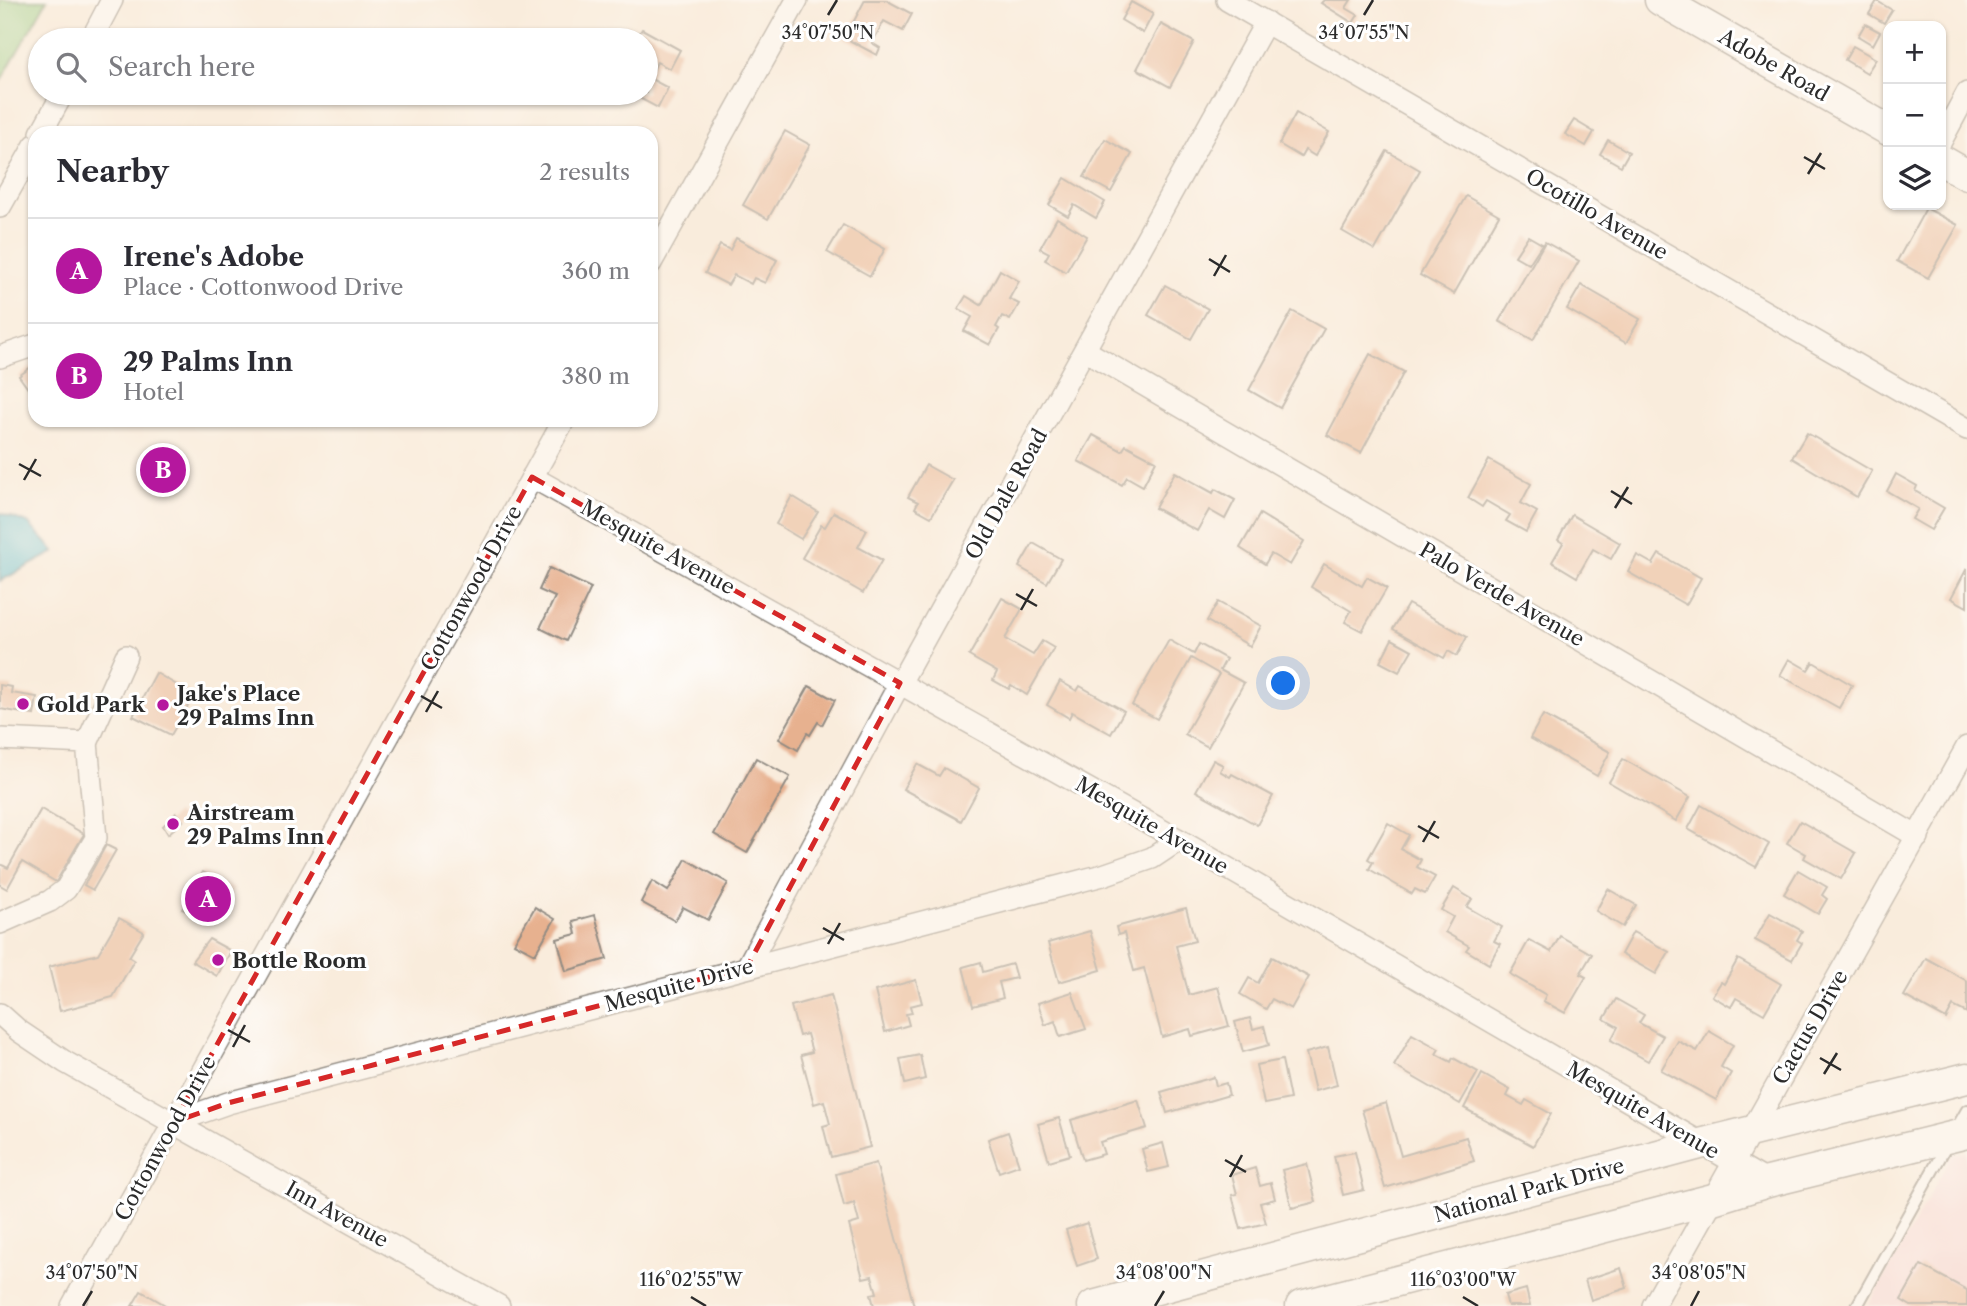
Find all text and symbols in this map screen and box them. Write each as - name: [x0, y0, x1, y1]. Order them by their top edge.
- map controls: [1883, 21, 1946, 210]
- button: +: [1883, 21, 1946, 84]
- text: 34°07'50"N: [782, 22, 875, 44]
- text: 34°07'55"N: [1318, 22, 1410, 44]
- street label: Adobe Road: [1714, 23, 1834, 107]
- search box: [28, 28, 658, 105]
- icon: search: [52, 48, 90, 86]
- text: Search here: [108, 51, 255, 83]
- button: −: [1883, 84, 1946, 147]
- button: layers: [1883, 147, 1946, 210]
- text: Nearby: [56, 153, 169, 190]
- text: 2 results: [539, 158, 630, 186]
- street label: Ocotillo Avenue: [1522, 163, 1672, 265]
- text: Irene's Adobe: [123, 241, 304, 273]
- text: A: [70, 257, 88, 285]
- text: 360 m: [562, 257, 630, 285]
- text: Place · Cottonwood Drive: [123, 273, 403, 301]
- text: 29 Palms Inn: [123, 346, 293, 378]
- text: B: [70, 362, 88, 390]
- text: 380 m: [562, 362, 630, 390]
- text: Hotel: [123, 378, 184, 406]
- street label: Old Dale Road: [960, 424, 1052, 564]
- pin: B: [140, 444, 186, 496]
- street label: Mesquite Avenue: [577, 494, 739, 600]
- street label: Cottonwood Drive: [415, 501, 527, 675]
- street label: Palo Verde Avenue: [1415, 537, 1589, 651]
- your location: [1266, 666, 1300, 700]
- place label: Jake's Place 29 Palms Inn: [173, 681, 315, 730]
- place label: Gold Park: [37, 692, 146, 717]
- marker: Gold Park: [15, 696, 31, 712]
- marker: Jake's Place 29 Palms Inn: [155, 697, 171, 713]
- street label: Mesquite Avenue: [1071, 771, 1233, 879]
- place label: Airstream 29 Palms Inn: [186, 800, 325, 849]
- marker: Airstream 29 Palms Inn: [165, 816, 181, 832]
- pin: A: [185, 873, 231, 925]
- place label: Bottle Room: [232, 948, 367, 973]
- marker: Bottle Room: [210, 952, 226, 968]
- street label: Mesquite Drive: [602, 953, 756, 1017]
- street label: Cactus Drive: [1767, 965, 1853, 1089]
- street label: Cottonwood Drive: [109, 1051, 221, 1225]
- street label: Mesquite Avenue: [1562, 1056, 1724, 1164]
- street label: National Park Drive: [1431, 1153, 1627, 1227]
- street label: Inn Avenue: [281, 1176, 393, 1252]
- text: 34°07'50"N: [46, 1262, 139, 1284]
- text: 34°08'00"N: [1116, 1262, 1212, 1284]
- text: 34°08'05"N: [1652, 1262, 1747, 1284]
- text: 116°02'55"W: [640, 1269, 744, 1291]
- text: 116°03'00"W: [1410, 1269, 1517, 1291]

